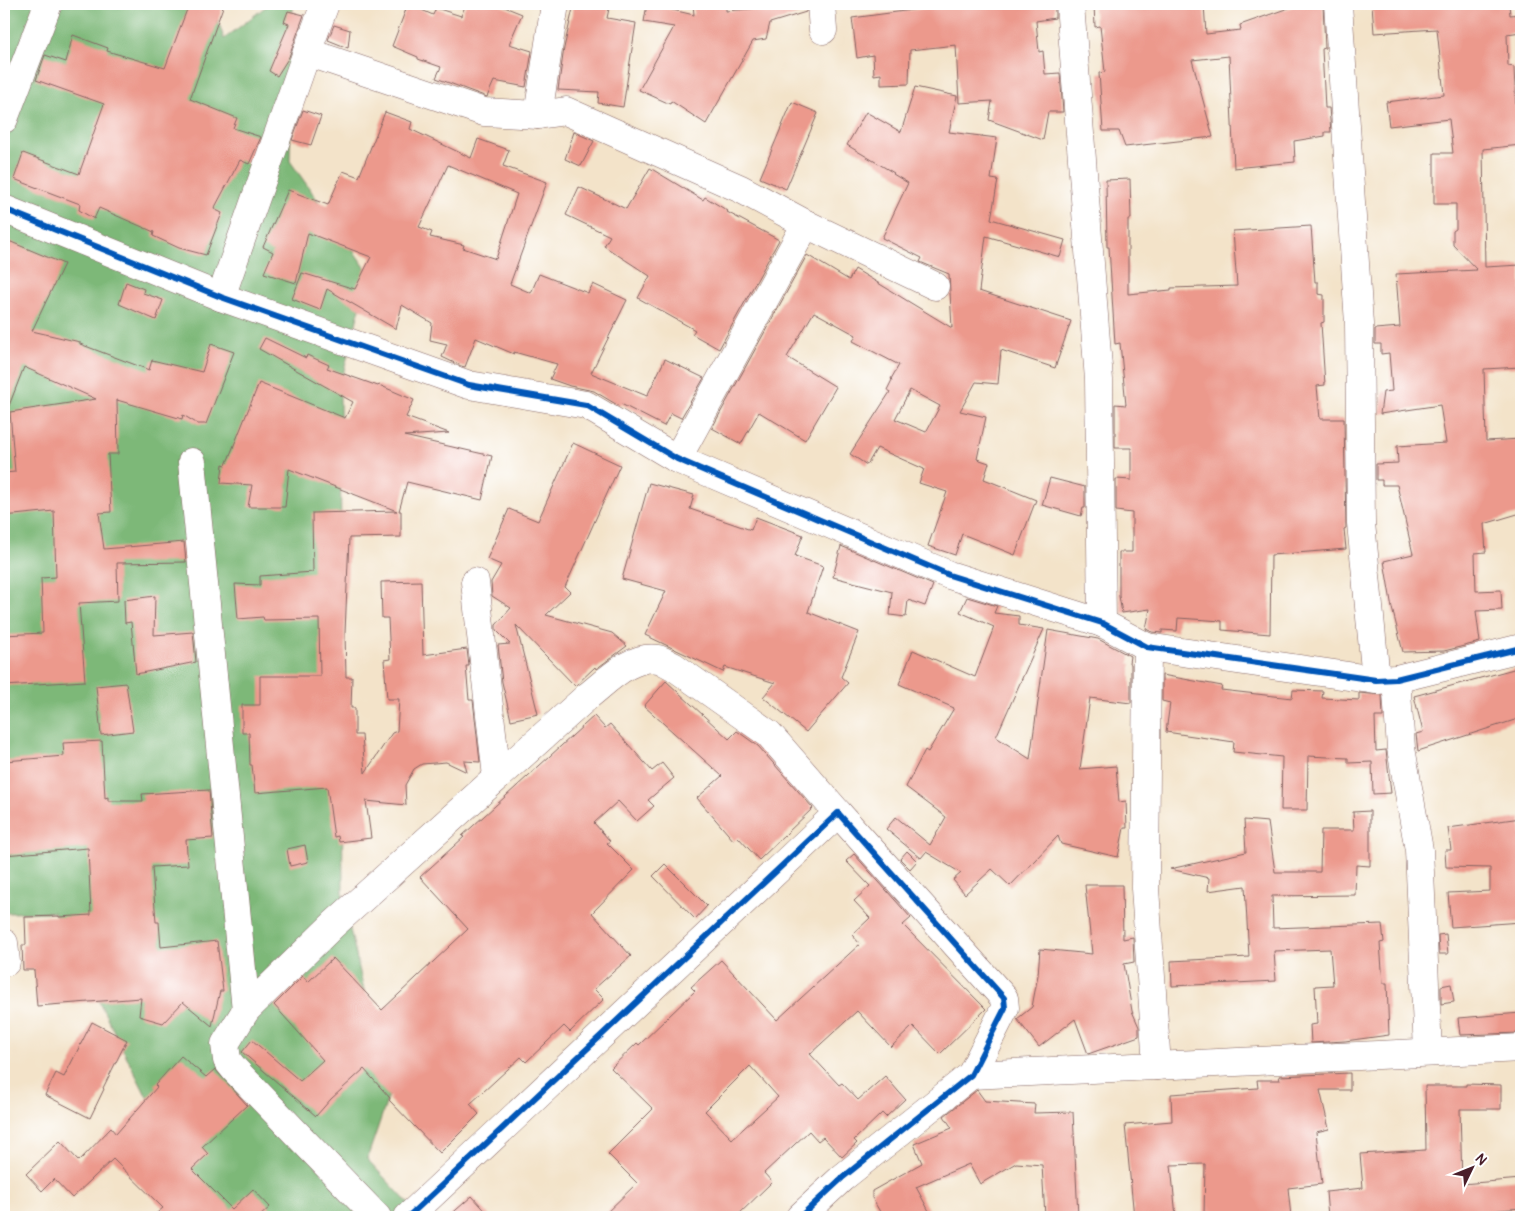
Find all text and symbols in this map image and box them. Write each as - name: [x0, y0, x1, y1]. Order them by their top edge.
- north arrow: [1448, 1144, 1498, 1194]
- text: N: [1472, 1150, 1491, 1169]

